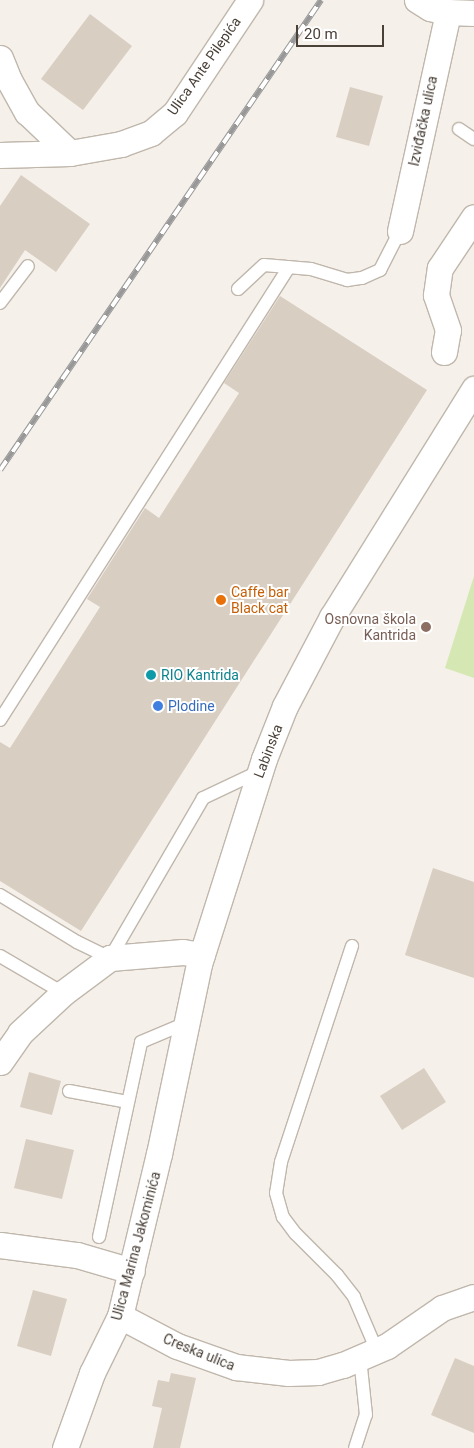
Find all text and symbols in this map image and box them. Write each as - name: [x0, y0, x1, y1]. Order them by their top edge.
- street label: Ulica Ante Pilepića: [164, 14, 244, 118]
- scale bar: [299, 15, 386, 47]
- text: 20 m: [304, 25, 338, 43]
- street label: Izviđačka ulica: [405, 74, 441, 168]
- place label: Caffe bar Black cat: [231, 584, 288, 616]
- marker: Caffe bar Black cat: [215, 594, 227, 606]
- place label: Osnovna škola Kantrida: [325, 611, 416, 644]
- marker: Osnovna škola Kantrida: [420, 621, 432, 633]
- place label: RIO Kantrida: [161, 667, 239, 683]
- marker: RIO Kantrida: [145, 669, 157, 681]
- place label: Plodine: [168, 698, 215, 714]
- marker: Plodine: [152, 700, 164, 712]
- street label: Labinska: [250, 722, 286, 780]
- street label: Ulica Marina Jakominića: [108, 1170, 164, 1322]
- street label: Creska ulica: [161, 1330, 237, 1374]

